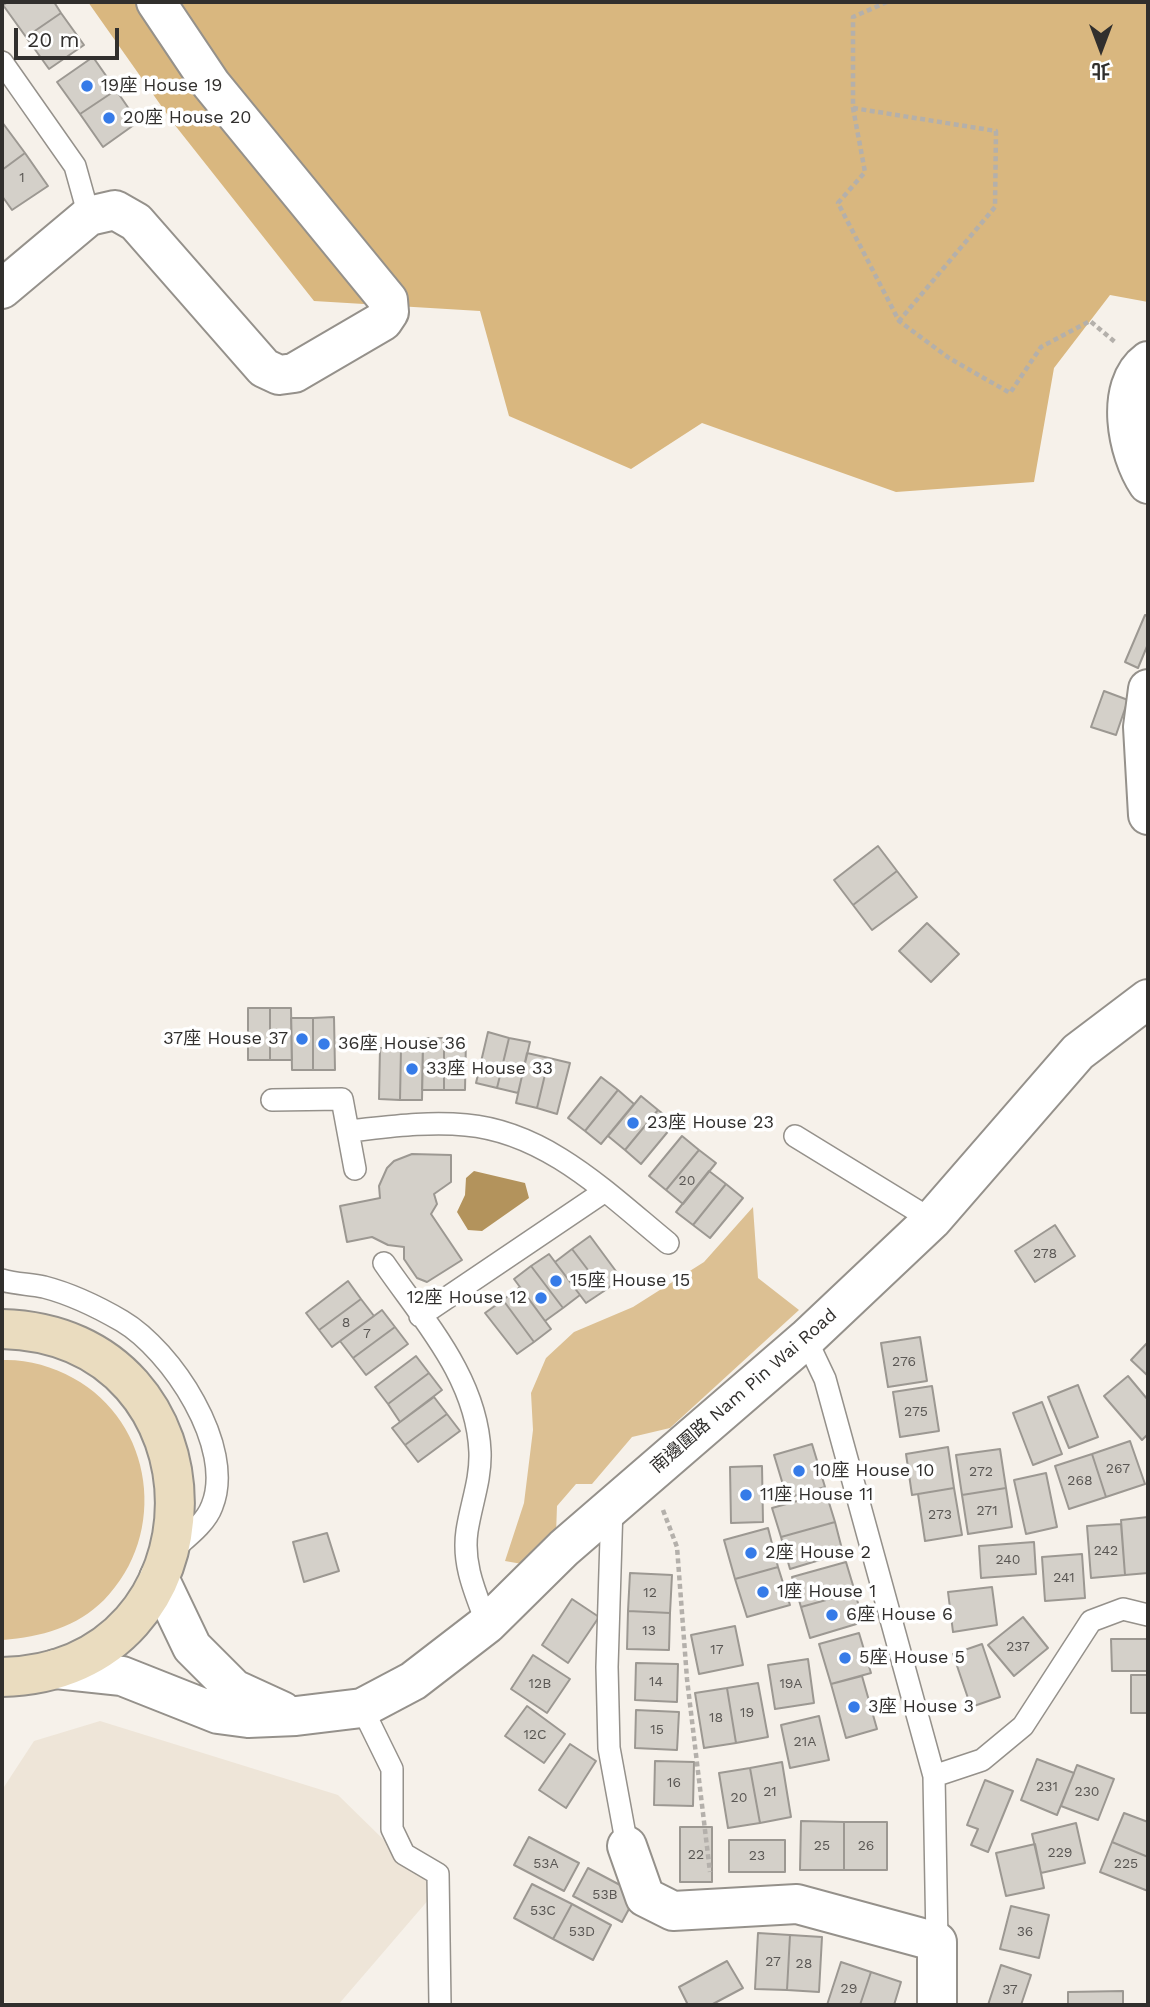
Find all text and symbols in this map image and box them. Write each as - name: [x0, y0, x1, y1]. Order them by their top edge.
- scale bar: [18, 14, 122, 58]
- north arrow: [1066, 14, 1136, 84]
- text: 20 m: [27, 27, 79, 52]
- text: 北: [1092, 59, 1111, 82]
- place label: 19座 House 19: [101, 75, 222, 97]
- marker: 19座 House 19: [79, 78, 95, 94]
- place label: 20座 House 20: [123, 107, 252, 129]
- marker: 20座 House 20: [101, 110, 117, 126]
- house number: 1: [19, 170, 25, 186]
- place label: 37座 House 37: [163, 1028, 288, 1050]
- marker: 37座 House 37: [294, 1031, 310, 1047]
- place label: 36座 House 36: [338, 1033, 466, 1055]
- marker: 36座 House 36: [316, 1036, 332, 1052]
- place label: 33座 House 33: [426, 1058, 553, 1080]
- marker: 33座 House 33: [404, 1061, 420, 1077]
- place label: 23座 House 23: [647, 1112, 774, 1134]
- marker: 23座 House 23: [625, 1115, 641, 1131]
- house number: 20: [679, 1173, 695, 1189]
- house number: 278: [1033, 1246, 1057, 1262]
- place label: 15座 House 15: [570, 1270, 690, 1292]
- marker: 15座 House 15: [548, 1273, 564, 1289]
- place label: 12座 House 12: [407, 1287, 527, 1309]
- marker: 12座 House 12: [533, 1290, 549, 1306]
- street label: 南邊圍路 Nam Pin Wai Road: [647, 1304, 841, 1478]
- house number: 8: [342, 1315, 350, 1331]
- house number: 7: [363, 1326, 371, 1342]
- house number: 276: [892, 1354, 916, 1370]
- house number: 275: [904, 1404, 928, 1420]
- place label: 10座 House 10: [813, 1460, 935, 1482]
- house number: 267: [1106, 1461, 1130, 1477]
- marker: 10座 House 10: [791, 1463, 807, 1479]
- house number: 272: [969, 1464, 993, 1480]
- house number: 268: [1067, 1473, 1093, 1489]
- place label: 11座 House 11: [760, 1484, 873, 1506]
- marker: 11座 House 11: [738, 1487, 754, 1503]
- house number: 271: [976, 1503, 998, 1519]
- house number: 273: [928, 1507, 952, 1523]
- place label: 2座 House 2: [765, 1542, 871, 1564]
- house number: 242: [1094, 1543, 1118, 1559]
- marker: 2座 House 2: [743, 1545, 759, 1561]
- house number: 240: [995, 1552, 1021, 1568]
- house number: 241: [1053, 1570, 1075, 1586]
- place label: 1座 House 1: [777, 1581, 876, 1603]
- marker: 1座 House 1: [755, 1584, 771, 1600]
- house number: 12: [643, 1585, 657, 1601]
- place label: 6座 House 6: [846, 1604, 953, 1626]
- marker: 6座 House 6: [824, 1607, 840, 1623]
- house number: 13: [642, 1623, 656, 1639]
- house number: 237: [1006, 1639, 1030, 1655]
- house number: 17: [710, 1642, 724, 1658]
- place label: 5座 House 5: [859, 1647, 965, 1669]
- marker: 5座 House 5: [837, 1650, 853, 1666]
- house number: 14: [649, 1674, 663, 1690]
- house number: 12B: [529, 1676, 551, 1692]
- house number: 19A: [779, 1676, 803, 1692]
- place label: 3座 House 3: [868, 1696, 974, 1718]
- marker: 3座 House 3: [846, 1699, 862, 1715]
- house number: 19: [740, 1705, 754, 1721]
- house number: 18: [709, 1710, 723, 1726]
- house number: 15: [650, 1722, 664, 1738]
- house number: 12C: [523, 1727, 547, 1743]
- house number: 21A: [794, 1734, 816, 1750]
- house number: 16: [667, 1775, 681, 1791]
- house number: 231: [1036, 1779, 1058, 1795]
- house number: 21: [763, 1784, 777, 1800]
- house number: 230: [1074, 1784, 1100, 1800]
- house number: 20: [731, 1790, 747, 1806]
- house number: 25: [814, 1838, 830, 1854]
- house number: 26: [858, 1838, 874, 1854]
- house number: 229: [1048, 1845, 1072, 1861]
- house number: 22: [688, 1847, 704, 1863]
- house number: 23: [749, 1848, 765, 1864]
- house number: 53A: [533, 1856, 559, 1872]
- house number: 225: [1114, 1856, 1138, 1872]
- house number: 53B: [592, 1887, 618, 1903]
- house number: 53C: [530, 1903, 556, 1919]
- house number: 53D: [569, 1924, 595, 1940]
- house number: 36: [1017, 1924, 1033, 1940]
- house number: 27: [765, 1954, 781, 1970]
- house number: 28: [796, 1956, 812, 1972]
- house number: 29: [841, 1981, 857, 1997]
- house number: 37: [1002, 1982, 1018, 1998]

